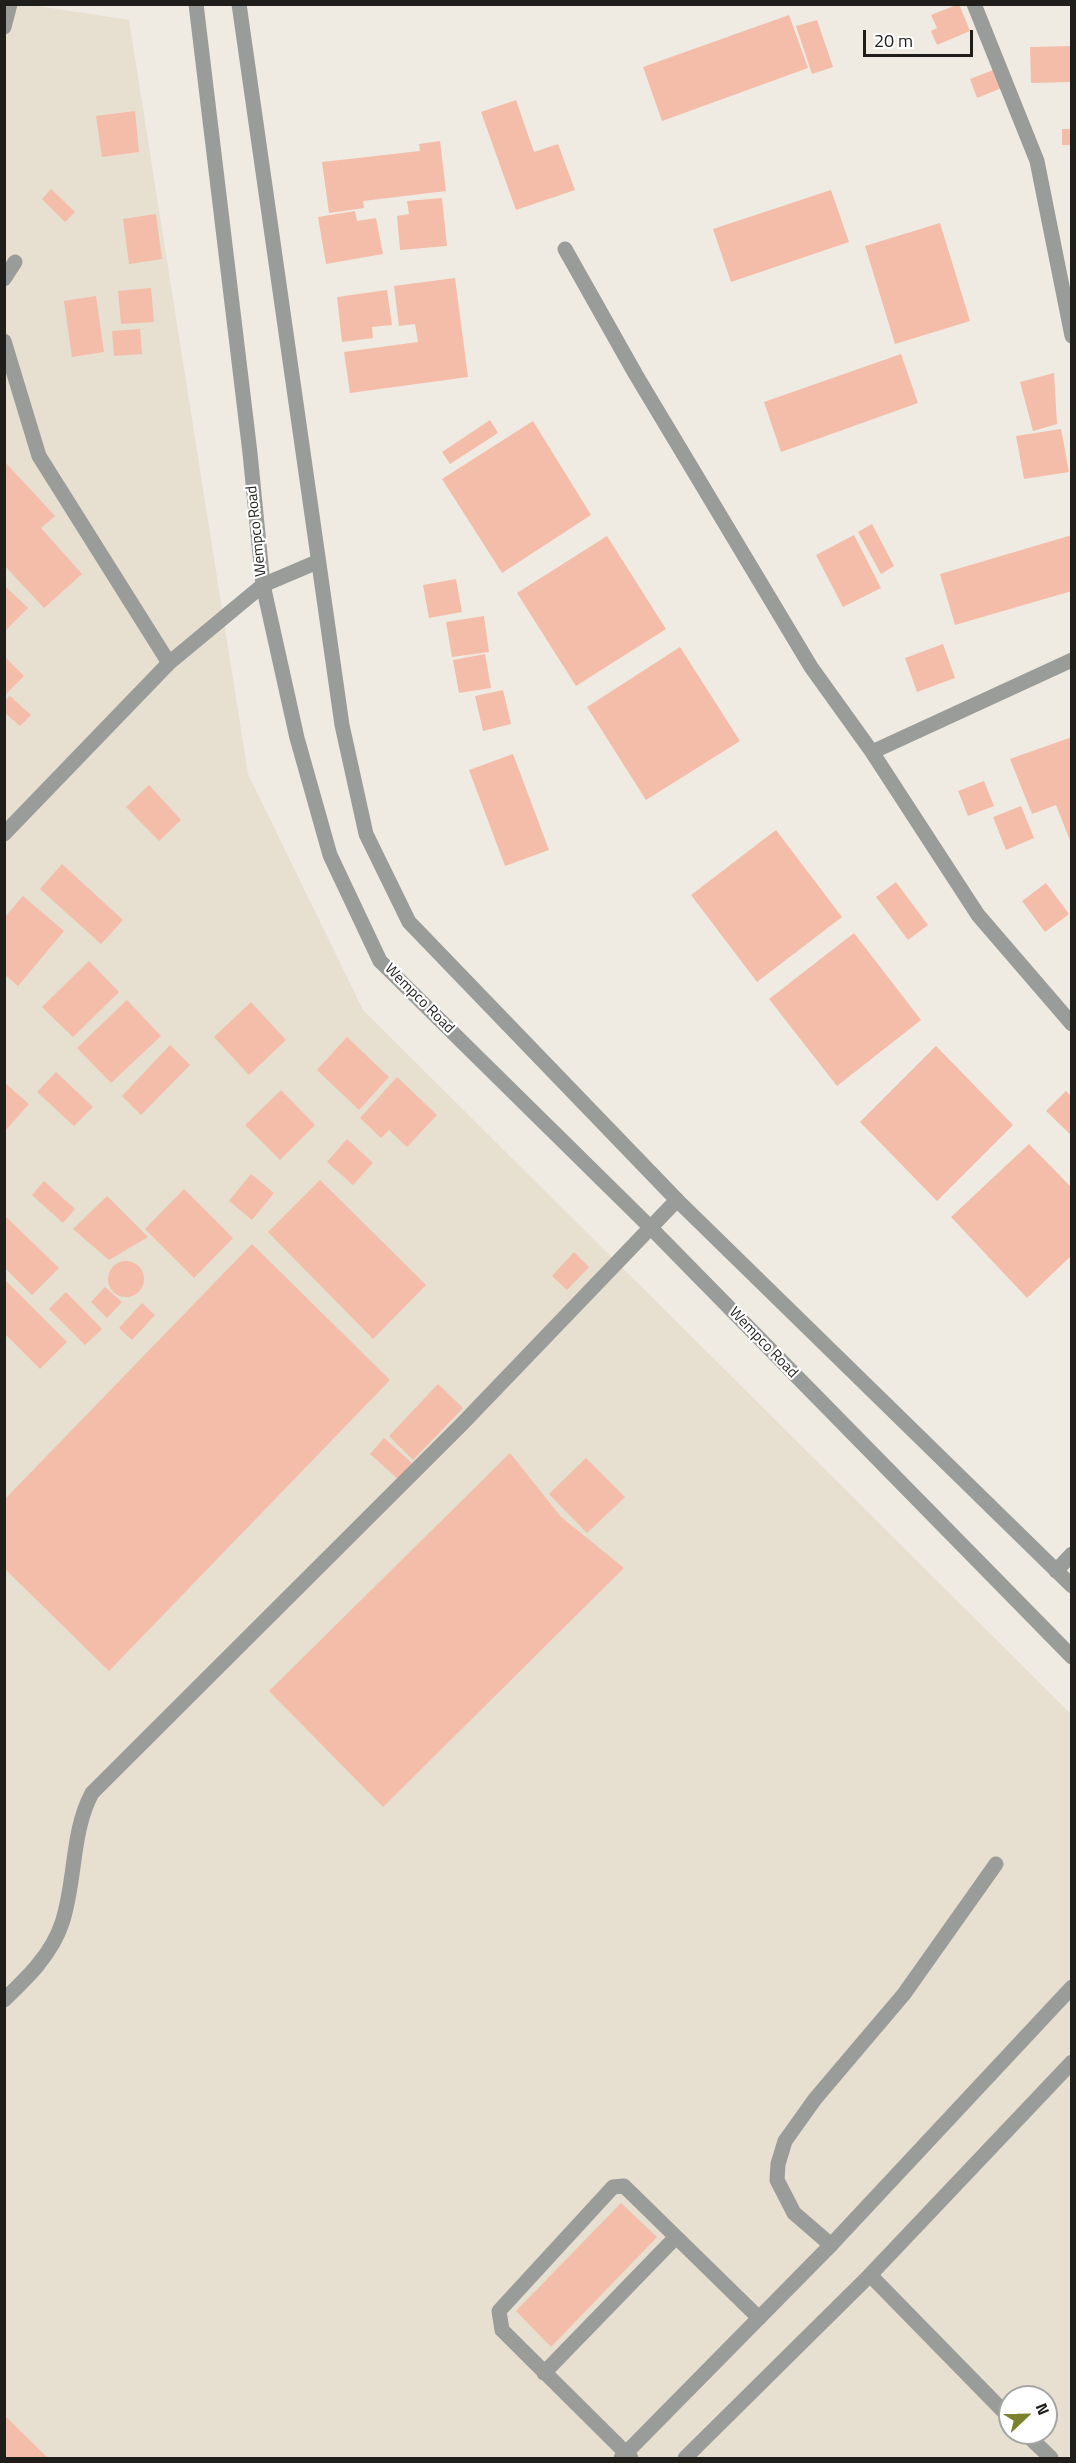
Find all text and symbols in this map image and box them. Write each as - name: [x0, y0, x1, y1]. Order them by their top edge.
- scale bar: [866, 18, 976, 56]
- text: 20 m: [874, 27, 913, 54]
- street label: Wempco Road: [243, 485, 271, 577]
- street label: Wempco Road: [380, 960, 458, 1038]
- street label: Wempco Road: [725, 1304, 801, 1382]
- north arrow: [998, 2385, 1058, 2445]
- text: N: [1030, 2399, 1056, 2419]

